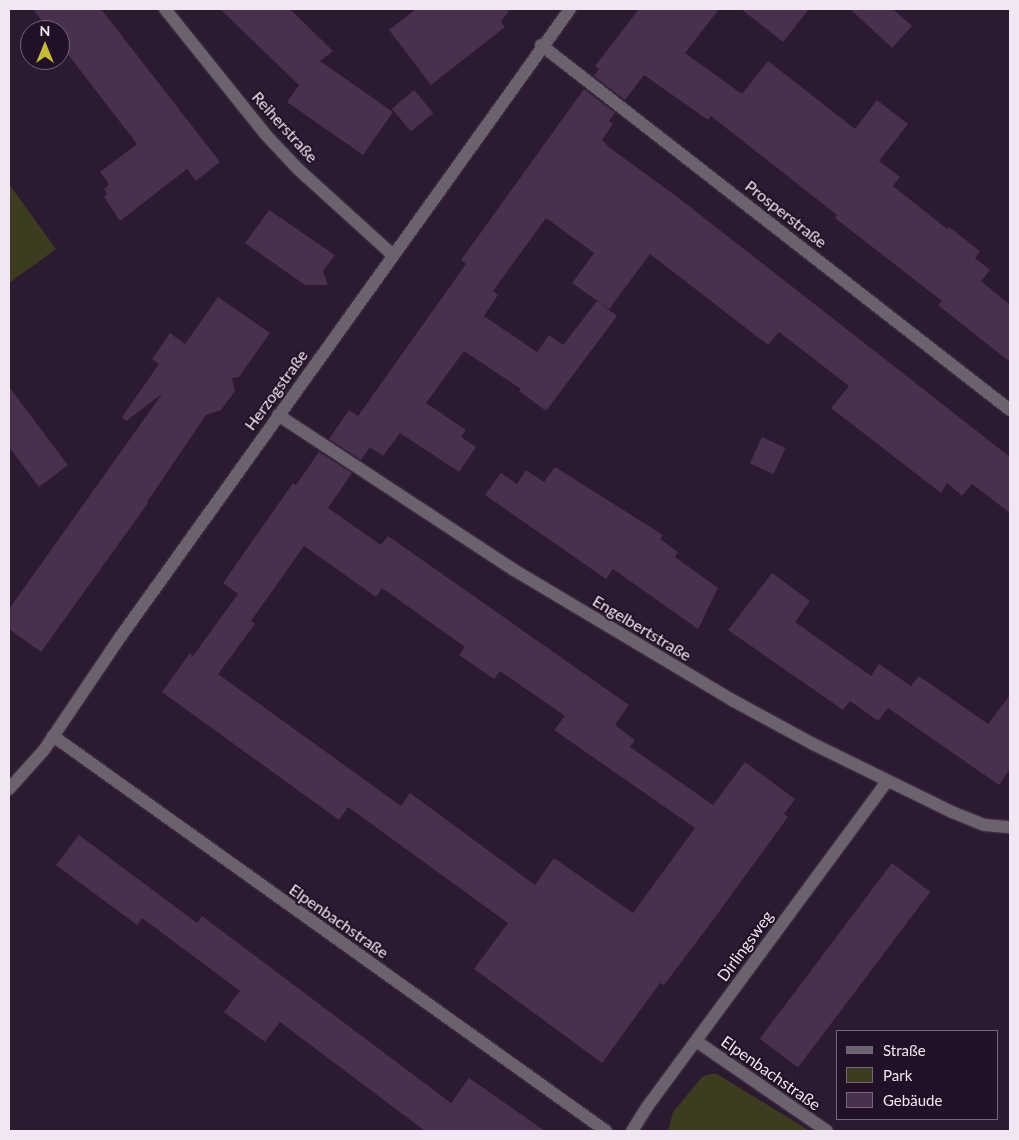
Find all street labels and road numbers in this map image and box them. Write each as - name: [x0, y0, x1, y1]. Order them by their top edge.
- street label: Reiherstraße: [248, 88, 322, 166]
- street label: Prosperstraße: [741, 176, 831, 252]
- street label: Herzogstraße: [240, 346, 312, 434]
- street label: Engelbertstraße: [589, 591, 695, 665]
- street label: Elpenbachstraße: [286, 880, 392, 962]
- street label: Dirlingsweg: [713, 907, 777, 985]
- street label: Elpenbachstraße: [718, 1032, 824, 1114]

